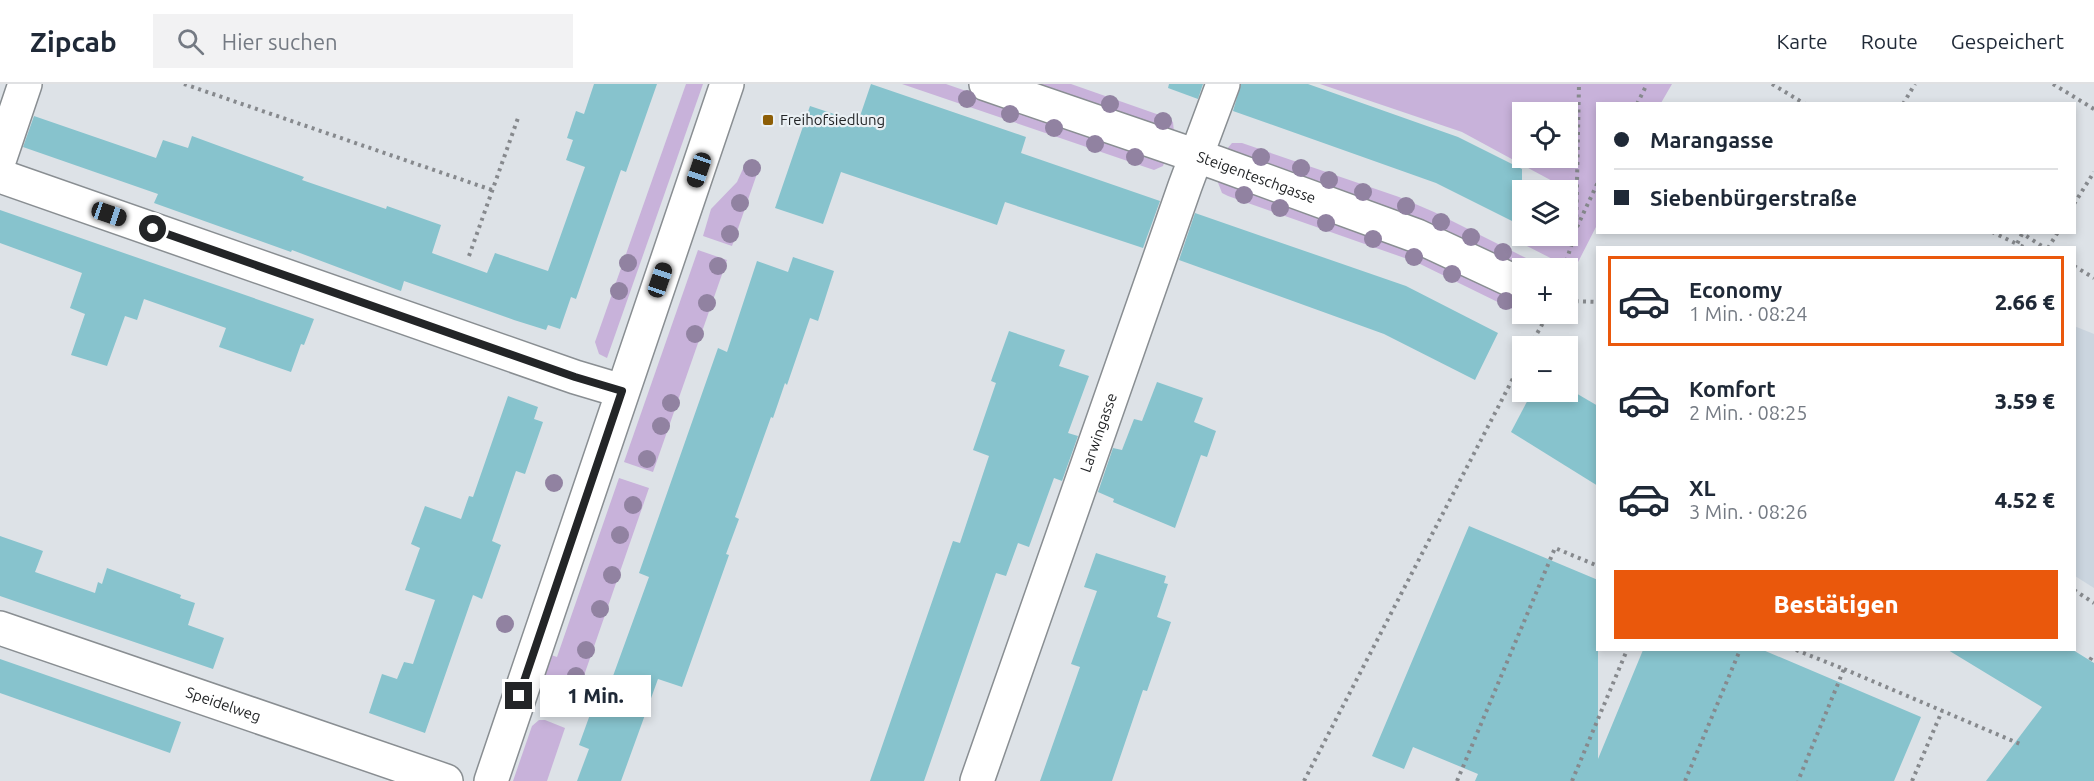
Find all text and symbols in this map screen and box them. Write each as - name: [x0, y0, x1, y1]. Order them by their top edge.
- search box: [153, 14, 573, 68]
- icon: search: [174, 25, 207, 58]
- text: Zipcab: [30, 26, 117, 57]
- text: Hier suchen: [222, 29, 338, 54]
- text: Karte: [1776, 29, 1828, 53]
- text: Route: [1861, 29, 1918, 53]
- text: Gespeichert: [1951, 29, 2064, 53]
- map controls: [1512, 102, 1578, 402]
- button: locate: [1512, 102, 1578, 168]
- place label: Freihofsiedlung: [780, 111, 885, 128]
- marker: Freihofsiedlung: [761, 113, 775, 127]
- text: Marangasse: [1650, 127, 1774, 152]
- street label: Steigenteschgasse: [1195, 148, 1318, 206]
- car: [685, 150, 713, 190]
- button: layers: [1512, 180, 1578, 246]
- text: Siebenbürgerstraße: [1650, 185, 1857, 210]
- car: [89, 200, 129, 228]
- route start: [139, 215, 166, 242]
- button: +: [1512, 258, 1578, 324]
- car: [646, 260, 674, 300]
- icon: car: [1617, 274, 1671, 328]
- text: Economy: [1689, 277, 1782, 302]
- text: 2.66 €: [1995, 289, 2055, 314]
- text: 1 Min. · 08:24: [1689, 302, 1808, 325]
- button: −: [1512, 336, 1578, 402]
- icon: car: [1617, 373, 1671, 427]
- text: Komfort: [1689, 376, 1776, 401]
- text: 3.59 €: [1995, 388, 2055, 413]
- street label: Larwingasse: [1077, 391, 1120, 474]
- text: 2 Min. · 08:25: [1689, 401, 1808, 424]
- icon: car: [1617, 472, 1671, 526]
- text: XL: [1689, 475, 1716, 500]
- text: 4.52 €: [1995, 487, 2055, 512]
- text: 3 Min. · 08:26: [1689, 500, 1808, 523]
- button: Bestätigen: [1614, 570, 2058, 639]
- callout: 1 Min.: [540, 675, 651, 717]
- route end: [505, 682, 532, 709]
- street label: Speidelweg: [184, 683, 263, 725]
- text: 1 Min.: [567, 684, 624, 707]

